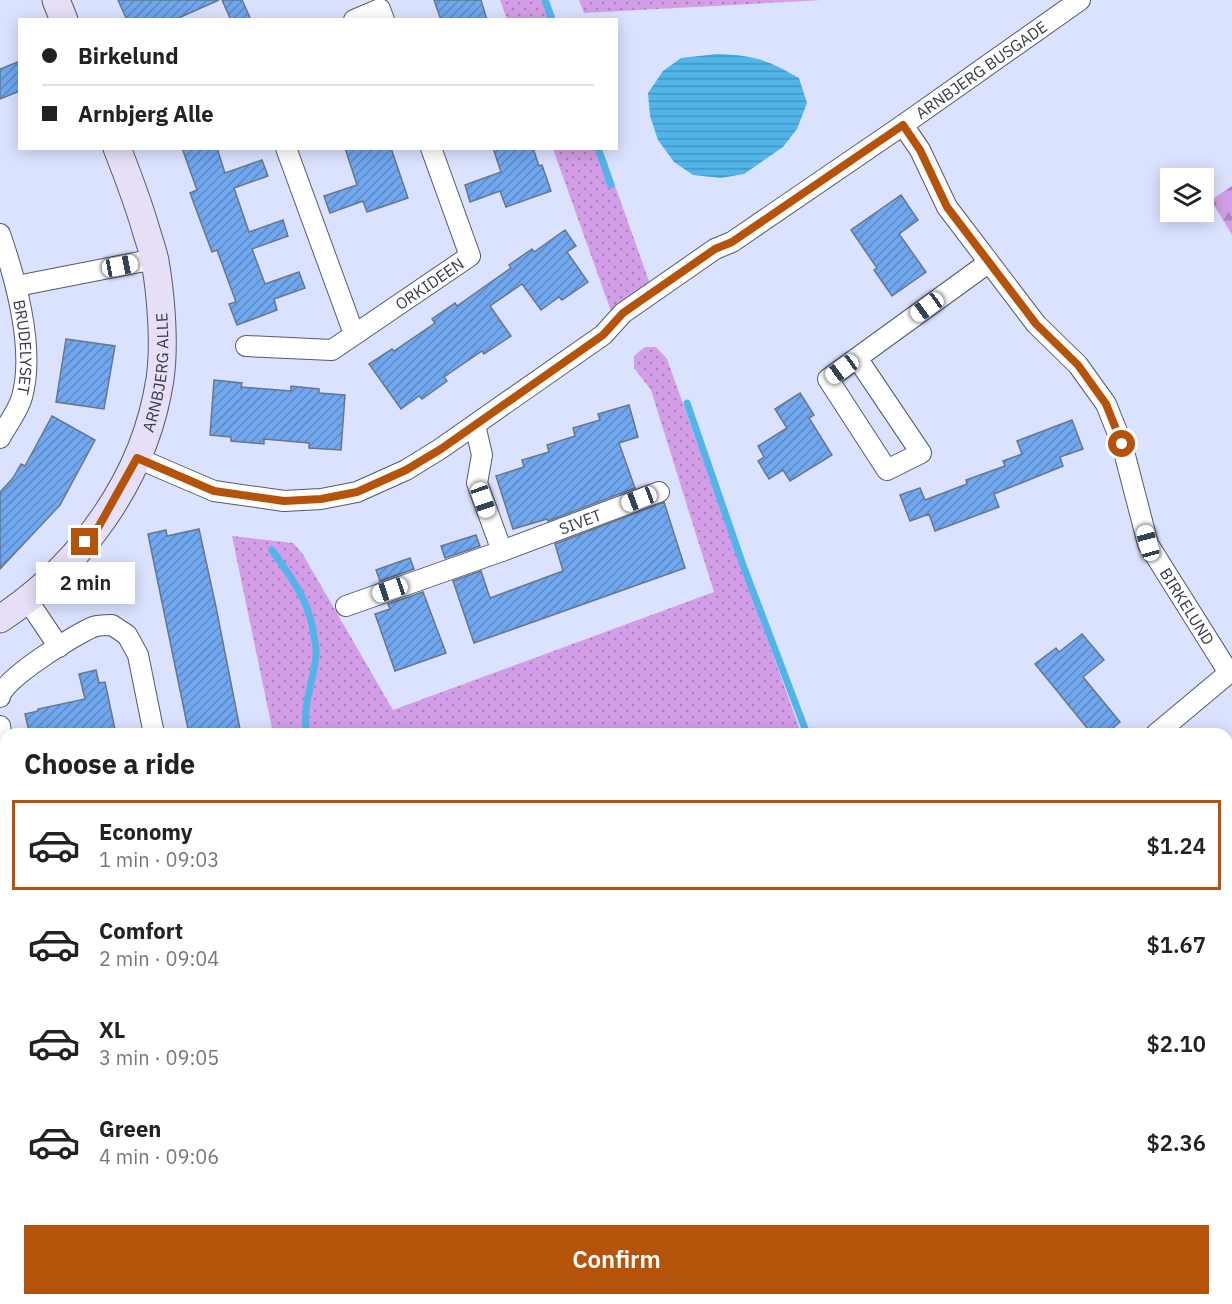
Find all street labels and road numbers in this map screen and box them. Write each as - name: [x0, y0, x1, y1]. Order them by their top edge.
- street label: ARNBJERG BUSGADE: [911, 16, 1051, 123]
- street label: ORKIDEEN: [391, 253, 468, 314]
- street label: BRUDELYSET: [9, 298, 36, 396]
- street label: ARNBJERG ALLE: [138, 312, 172, 434]
- street label: SIVET: [556, 505, 604, 539]
- street label: BIRKELUND: [1156, 564, 1219, 649]

